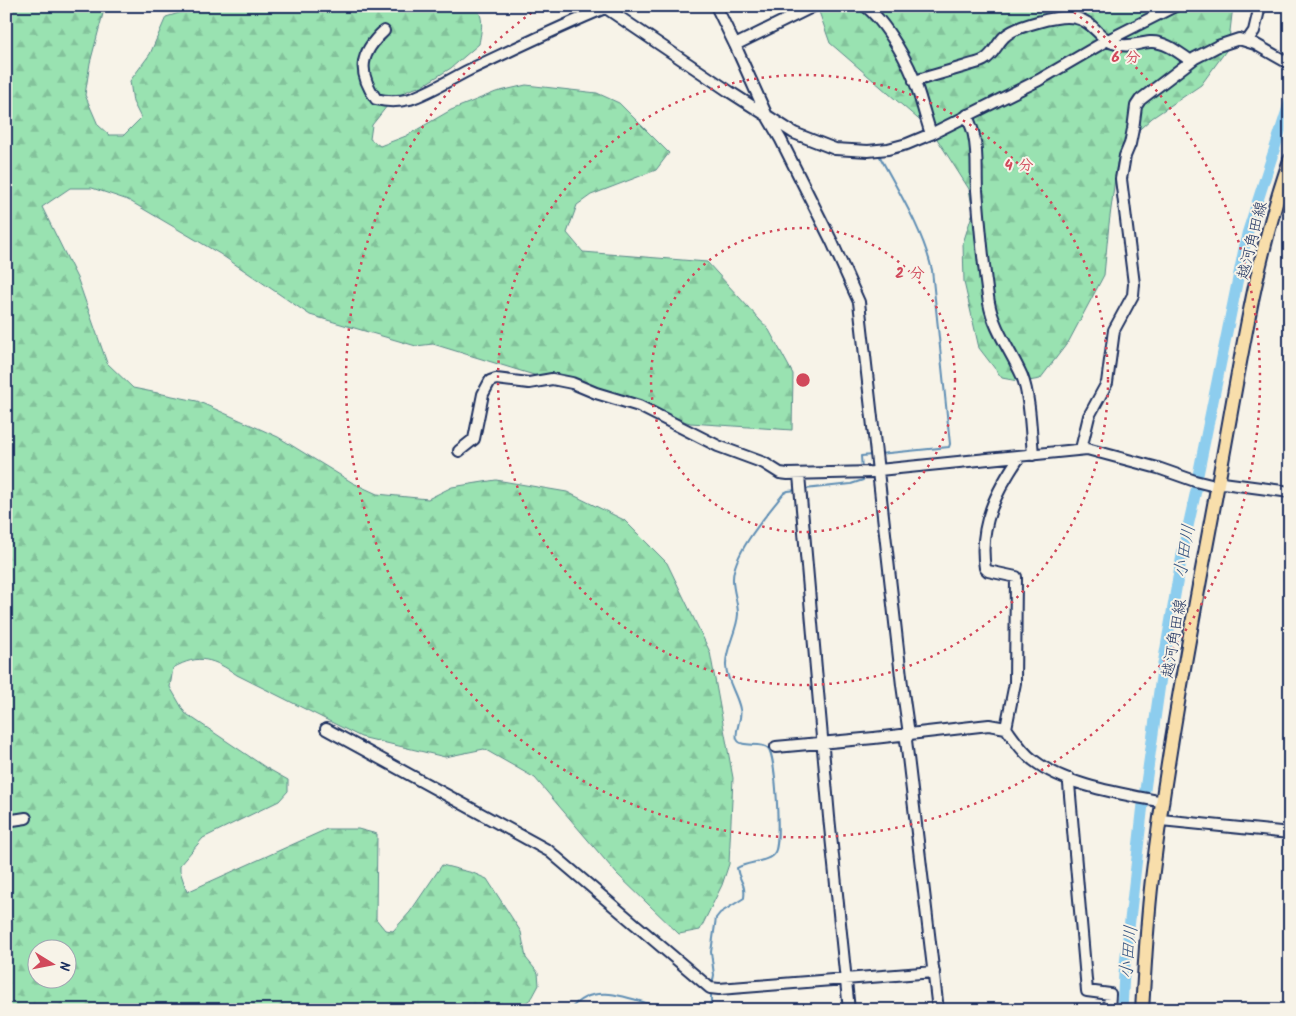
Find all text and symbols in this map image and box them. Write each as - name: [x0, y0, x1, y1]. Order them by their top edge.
- text: 6 分: [1112, 46, 1140, 70]
- text: 4 分: [1005, 154, 1033, 178]
- street label: 越河角田線: [1231, 199, 1274, 282]
- text: 2 分: [895, 262, 925, 286]
- centre of rings: [794, 371, 812, 389]
- water label: 小田川: [1167, 522, 1204, 580]
- street label: 越河角田線: [1155, 597, 1194, 680]
- water label: 小田川: [1112, 924, 1147, 981]
- north arrow: [28, 938, 78, 988]
- text: N: [52, 960, 75, 973]

